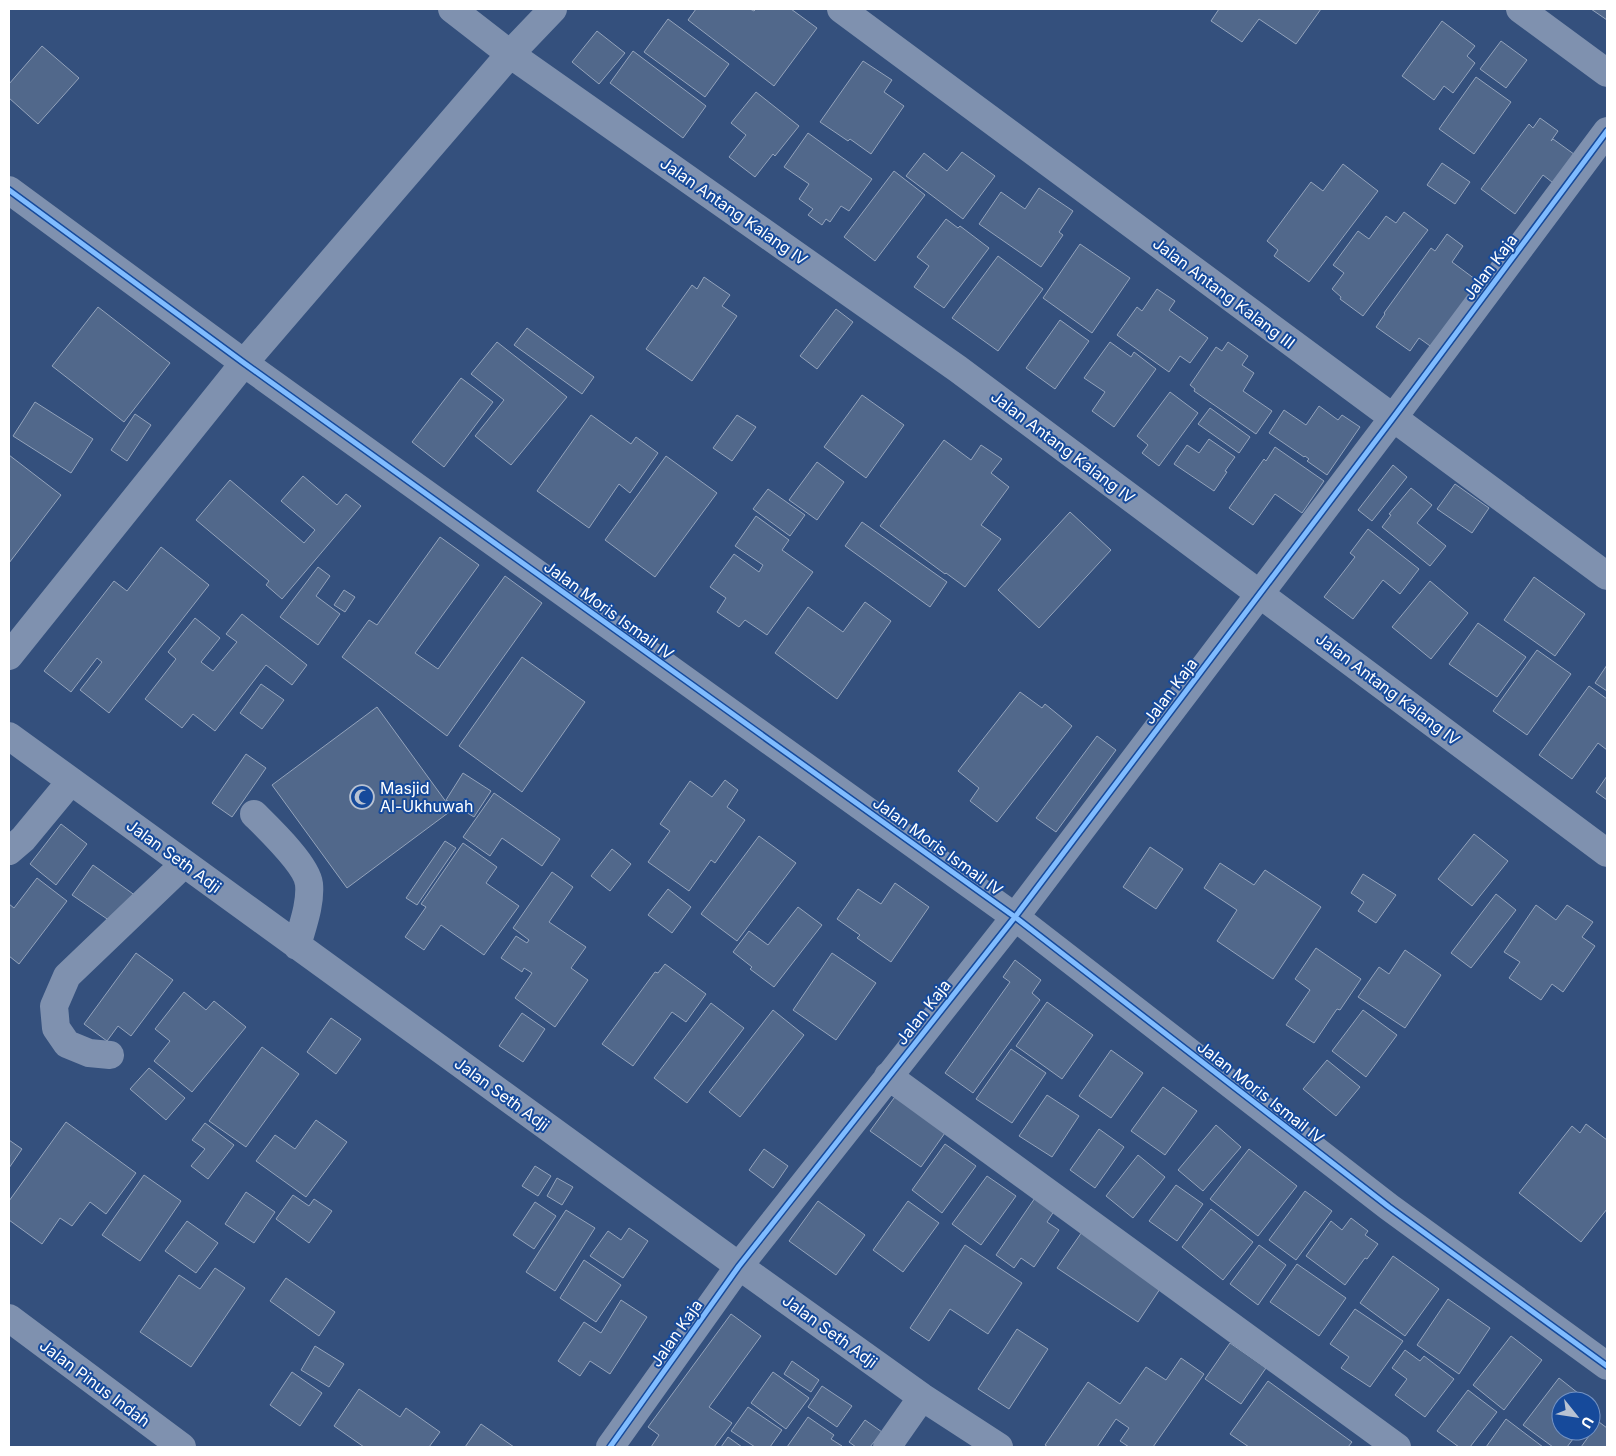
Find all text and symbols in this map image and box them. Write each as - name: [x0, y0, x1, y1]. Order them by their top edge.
- street label: Jalan Antang Kalang IV: [657, 153, 811, 269]
- street label: Jalan Kaja: [1459, 230, 1521, 304]
- street label: Jalan Antang Kalang III: [1149, 233, 1299, 353]
- street label: Jalan Antang Kalang IV: [987, 386, 1139, 508]
- street label: Jalan Moris Ismail IV: [540, 556, 678, 664]
- street label: Jalan Antang Kalang IV: [1312, 628, 1464, 750]
- street label: Jalan Kaja: [1139, 654, 1201, 728]
- place label: Masjid Al-Ukhuwah: [380, 778, 473, 816]
- mosque icon: Masjid Al-Ukhuwah: [349, 784, 375, 810]
- street label: Jalan Moris Ismail IV: [869, 792, 1007, 900]
- street label: Jalan Seth Adji: [123, 815, 225, 897]
- street label: Jalan Kaja: [891, 975, 955, 1049]
- street label: Jalan Moris Ismail IV: [1194, 1036, 1328, 1148]
- street label: Jalan Seth Adji: [451, 1053, 553, 1135]
- street label: Jalan Seth Adji: [779, 1290, 881, 1372]
- street label: Jalan Kaja: [646, 1296, 706, 1370]
- street label: Jalan Pinus Indah: [36, 1335, 154, 1431]
- north arrow: [1551, 1391, 1601, 1441]
- text: U: [1578, 1414, 1598, 1431]

